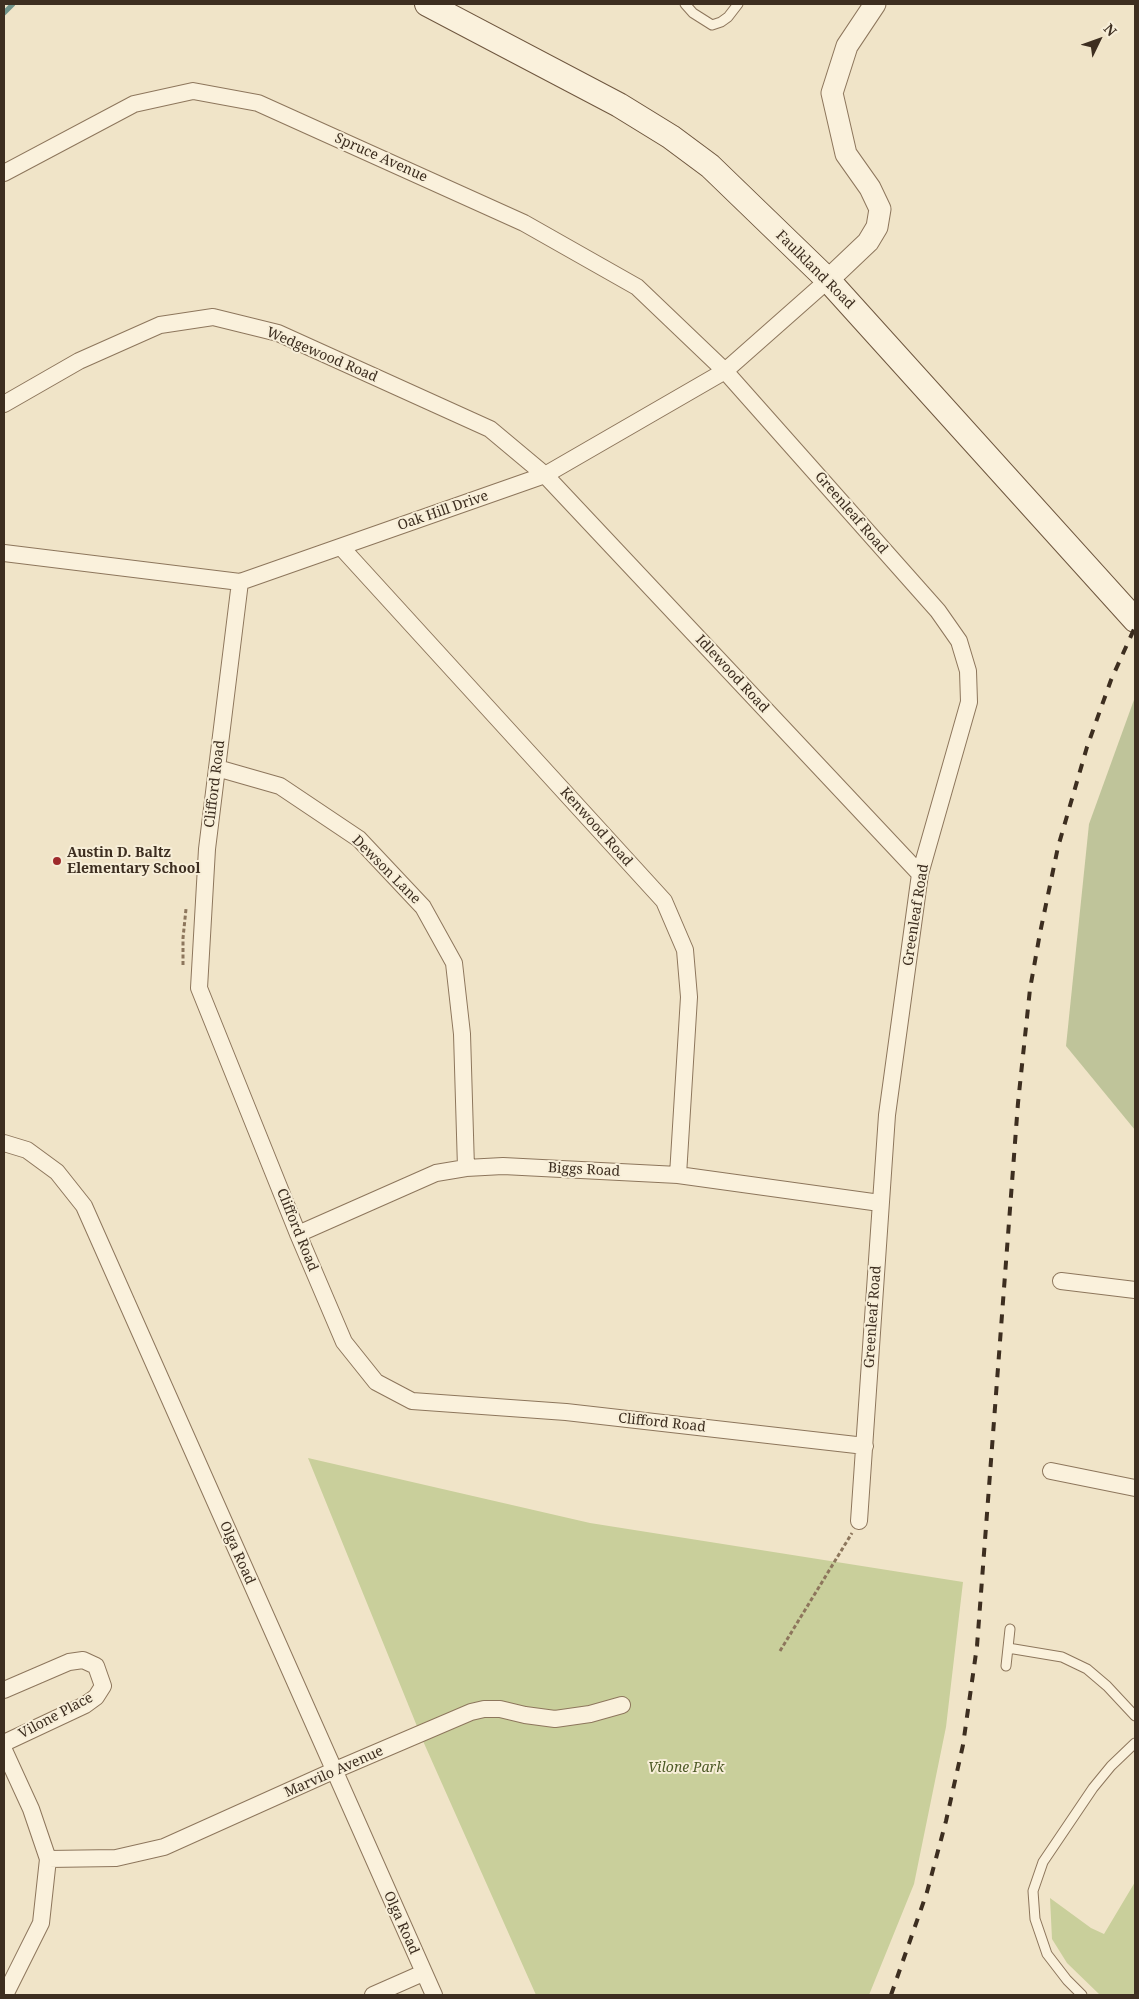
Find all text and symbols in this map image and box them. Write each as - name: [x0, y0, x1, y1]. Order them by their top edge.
- north arrow: [1074, 15, 1124, 65]
- text: N: [1100, 19, 1121, 40]
- street label: Spruce Avenue: [332, 130, 430, 186]
- street label: Faulkland Road: [772, 227, 858, 313]
- street label: Wedgewood Road: [264, 324, 380, 386]
- street label: Greenleaf Road: [811, 469, 891, 557]
- street label: Oak Hill Drive: [395, 488, 491, 534]
- street label: Idlewood Road: [692, 632, 772, 716]
- street label: Clifford Road: [201, 739, 229, 829]
- street label: Kenwood Road: [556, 784, 636, 870]
- street label: Dewson Lane: [348, 832, 424, 908]
- place label: Austin D. Baltz Elementary School: [67, 845, 200, 878]
- marker: Austin D. Baltz Elementary School: [51, 855, 63, 867]
- street label: Greenleaf Road: [900, 863, 932, 967]
- street label: Biggs Road: [547, 1160, 621, 1180]
- street label: Clifford Road: [273, 1186, 321, 1274]
- street label: Greenleaf Road: [861, 1265, 885, 1369]
- street label: Clifford Road: [617, 1410, 707, 1436]
- street label: Olga Road: [216, 1519, 258, 1587]
- street label: Vilone Place: [16, 1689, 96, 1743]
- street label: Marvilo Avenue: [282, 1743, 386, 1801]
- park label: Vilone Park: [648, 1760, 724, 1776]
- street label: Olga Road: [380, 1889, 422, 1957]

